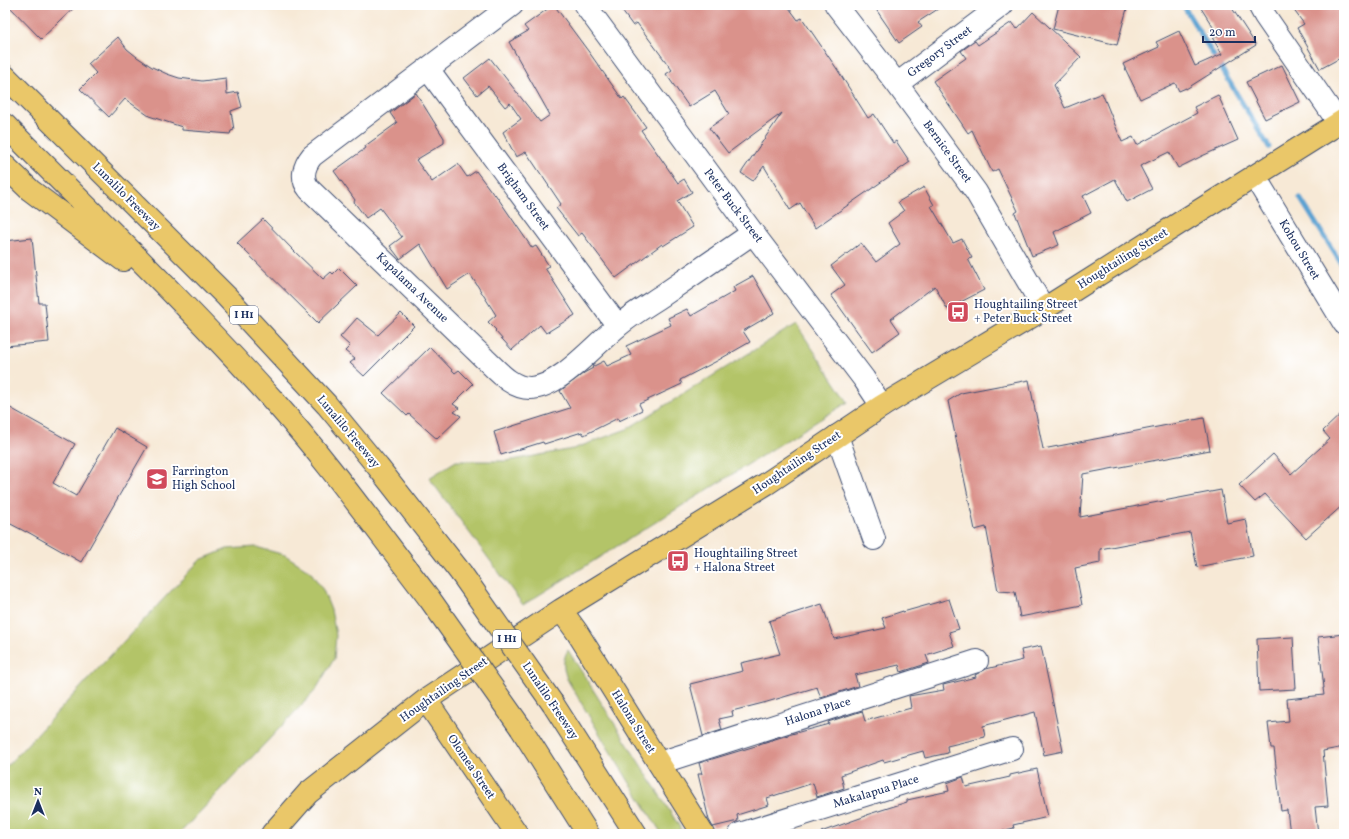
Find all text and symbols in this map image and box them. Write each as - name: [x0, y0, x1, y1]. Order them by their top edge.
- scale bar: [1203, 18, 1255, 44]
- street label: Gregory Street: [904, 22, 976, 82]
- text: 20 m: [1209, 25, 1236, 41]
- street label: Bernice Street: [919, 117, 975, 187]
- street label: Lunalilo Freeway: [88, 159, 164, 235]
- street label: Brigham Street: [493, 160, 553, 234]
- street label: Peter Buck Street: [700, 166, 766, 246]
- street label: Kohou Street: [1275, 217, 1323, 283]
- street label: Houghtailing Street: [1075, 225, 1171, 293]
- street label: Kapalama Avenue: [372, 249, 452, 327]
- place label: Houghtailing Street + Peter Buck Street: [974, 297, 1078, 327]
- bus stop icon: Houghtailing Street + Peter Buck Street: [945, 299, 971, 325]
- road number: I H1: [230, 306, 258, 324]
- street label: Lunalilo Freeway: [313, 392, 383, 472]
- street label: Houghtailing Street: [750, 427, 844, 499]
- place label: Farrington High School: [172, 464, 236, 494]
- school or university icon: Farrington High School: [144, 466, 170, 492]
- place label: Houghtailing Street + Halona Street: [694, 546, 798, 576]
- bus stop icon: Houghtailing Street + Halona Street: [665, 548, 691, 574]
- road number: I H1: [493, 630, 521, 648]
- street label: Houghtailing Street: [397, 654, 491, 726]
- street label: Lunalilo Freeway: [518, 659, 582, 743]
- street label: Halona Street: [607, 687, 659, 757]
- street label: Halona Place: [783, 694, 853, 730]
- street label: Olomea Street: [443, 731, 499, 803]
- street label: Makalapua Place: [831, 771, 921, 813]
- north arrow: [18, 781, 58, 821]
- text: N: [34, 785, 42, 800]

